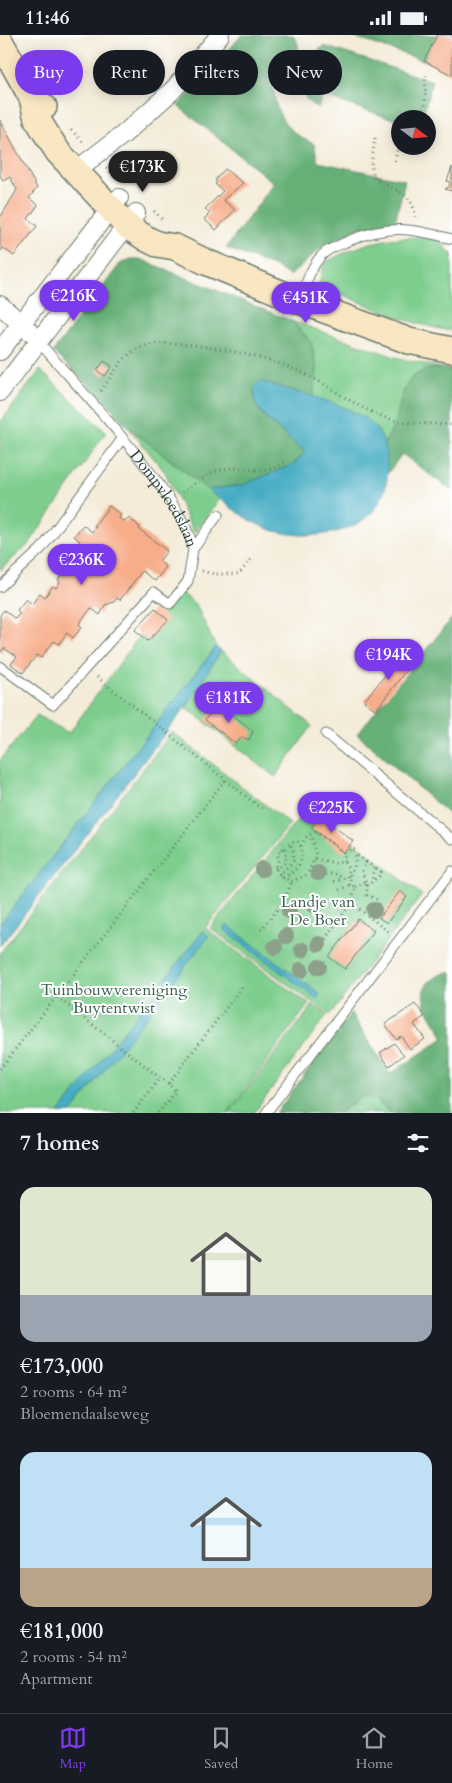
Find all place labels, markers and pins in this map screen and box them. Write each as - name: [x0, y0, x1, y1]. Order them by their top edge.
- pin: €173K: [108, 151, 178, 193]
- pin: €216K: [39, 279, 109, 322]
- pin: €451K: [271, 281, 341, 324]
- pin: €236K: [47, 543, 117, 586]
- pin: €194K: [354, 639, 424, 681]
- pin: €181K: [194, 681, 264, 724]
- pin: €225K: [297, 791, 367, 834]

